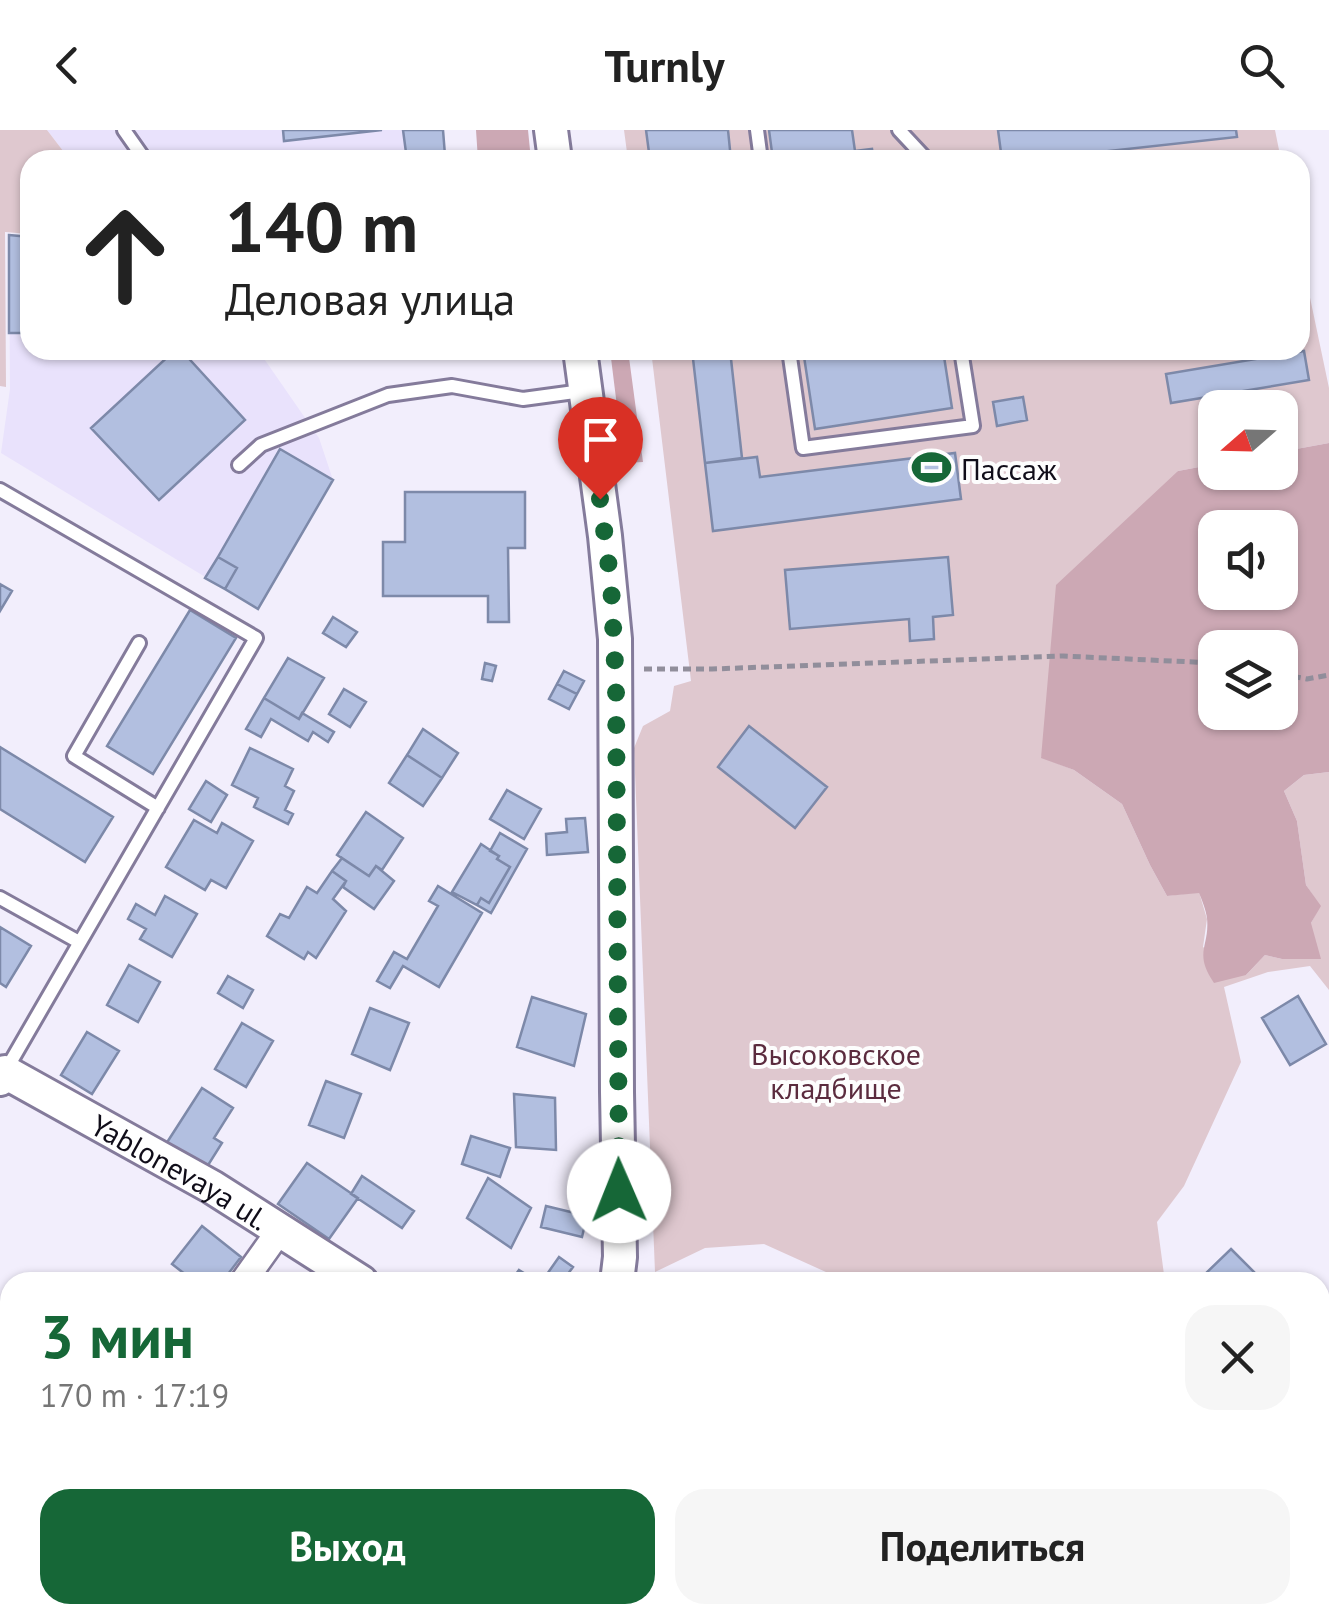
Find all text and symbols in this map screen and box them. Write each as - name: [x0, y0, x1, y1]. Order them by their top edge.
- text: Turnly: [604, 36, 725, 94]
- icon: back: [40, 38, 95, 93]
- icon: search: [1234, 38, 1289, 93]
- text: 140 m: [225, 181, 418, 271]
- icon: ahead: [60, 190, 190, 320]
- text: Деловая улица: [225, 269, 515, 327]
- north arrow: [1198, 390, 1298, 490]
- map controls: [1198, 390, 1298, 730]
- pin: [558, 397, 643, 500]
- icon: arrive: [573, 412, 628, 467]
- sports icon: Пассаж: [910, 447, 952, 489]
- place label: Пассаж: [961, 449, 1057, 488]
- button: sound: [1198, 510, 1298, 610]
- button: layers: [1198, 630, 1298, 730]
- park label: Высоковское кладбище: [751, 1034, 921, 1107]
- street label: Yablonevaya ul.: [85, 1104, 277, 1238]
- position arrow: [567, 1139, 671, 1243]
- text: 3 мин: [40, 1297, 194, 1375]
- button: close: [1185, 1305, 1290, 1410]
- text: 170 m · 17:19: [40, 1374, 229, 1416]
- button: Выход: [40, 1489, 655, 1604]
- button: Поделиться: [675, 1489, 1290, 1604]

